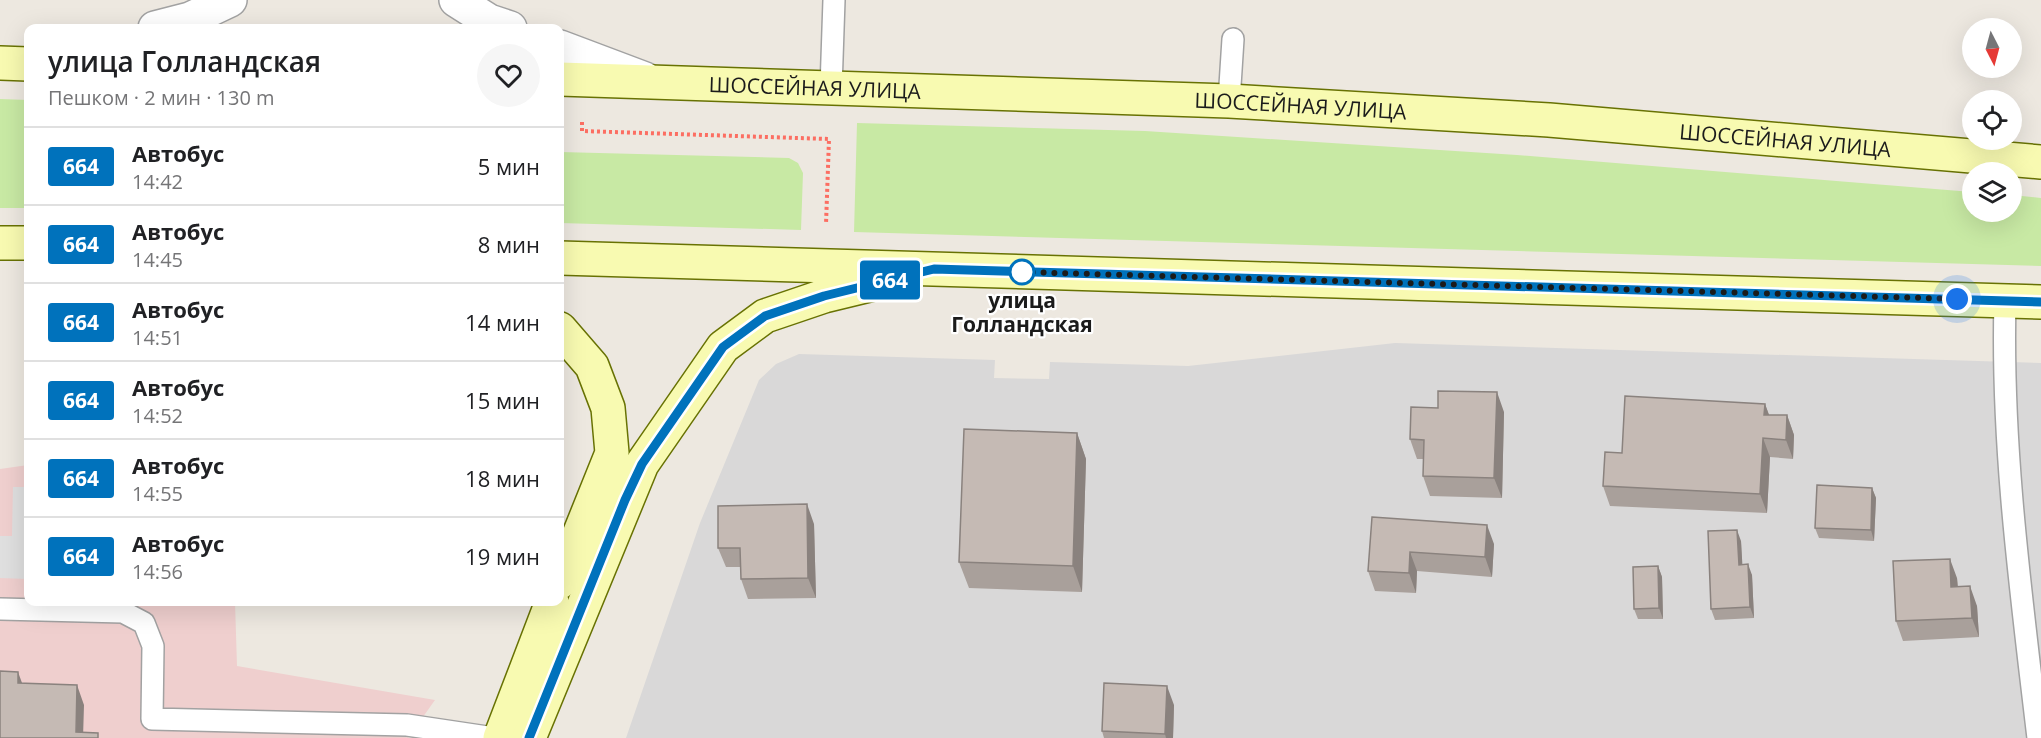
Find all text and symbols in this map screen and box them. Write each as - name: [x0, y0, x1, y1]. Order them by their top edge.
- north arrow: [1962, 18, 2022, 78]
- map controls: [1962, 18, 2022, 222]
- text: улица Голландская: [48, 42, 321, 80]
- button: heart: [477, 44, 540, 107]
- street label: ШОССЕЙНАЯ УЛИЦА: [708, 70, 922, 105]
- text: Пешком · 2 мин · 130 m: [48, 84, 275, 111]
- street label: ШОССЕЙНАЯ УЛИЦА: [1194, 86, 1408, 126]
- button: locate: [1962, 90, 2022, 150]
- street label: ШОССЕЙНАЯ УЛИЦА: [1678, 117, 1893, 163]
- text: Автобус: [132, 138, 224, 168]
- text: 5 мин: [478, 151, 540, 181]
- text: 664: [63, 152, 99, 180]
- button: layers: [1962, 162, 2022, 222]
- text: 14:42: [132, 168, 183, 195]
- text: Автобус: [132, 216, 224, 246]
- text: 8 мин: [478, 229, 540, 259]
- text: 664: [63, 230, 99, 258]
- text: 14:45: [132, 246, 183, 273]
- marker: улица Голландская: [1009, 259, 1035, 285]
- line badge: 664: [856, 260, 924, 300]
- text: 664: [872, 266, 908, 294]
- your location: [1942, 284, 1972, 314]
- place label: улица Голландская: [951, 286, 1093, 338]
- text: Автобус: [132, 294, 224, 324]
- text: 14 мин: [465, 307, 540, 337]
- text: 664: [63, 308, 99, 336]
- text: 14:51: [132, 324, 183, 351]
- text: Автобус: [132, 372, 224, 402]
- text: 15 мин: [465, 385, 540, 415]
- text: 664: [63, 386, 99, 414]
- text: 14:52: [132, 402, 183, 429]
- text: Автобус: [132, 450, 224, 480]
- text: 18 мин: [465, 463, 540, 493]
- text: 664: [63, 464, 99, 492]
- text: 14:55: [132, 480, 183, 507]
- text: Автобус: [132, 528, 224, 558]
- text: 19 мин: [465, 541, 540, 571]
- text: 664: [63, 542, 99, 570]
- text: 14:56: [132, 558, 183, 585]

